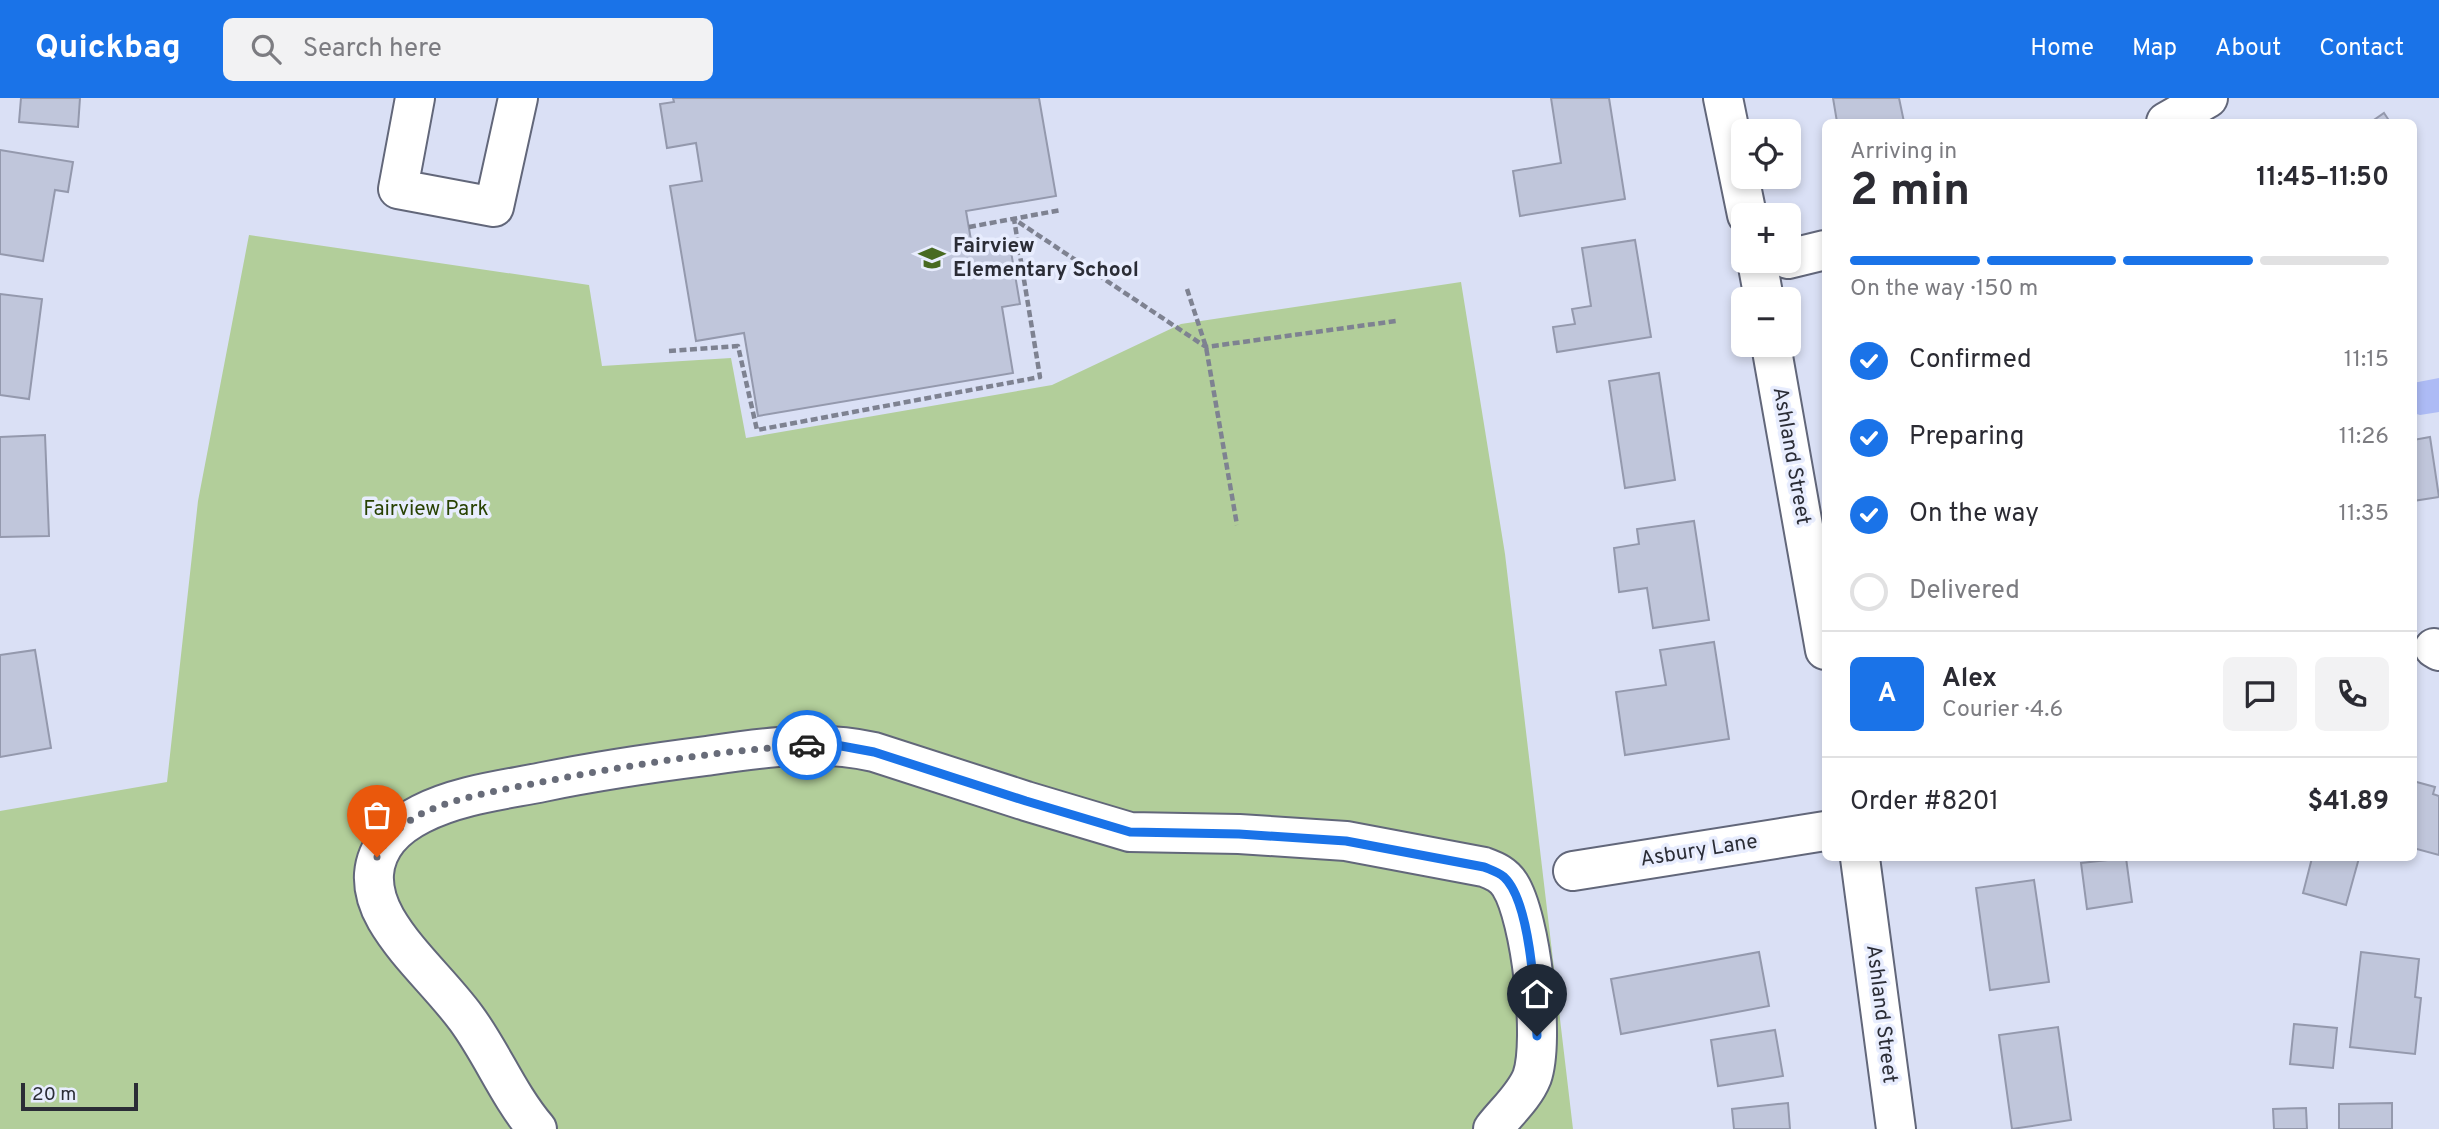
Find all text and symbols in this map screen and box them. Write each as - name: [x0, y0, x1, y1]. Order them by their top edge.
- search box: [223, 18, 713, 81]
- text: Quickbag: [35, 28, 181, 70]
- icon: search: [247, 30, 285, 68]
- text: Search here: [303, 33, 442, 66]
- text: Home: [2030, 34, 2094, 64]
- text: Map: [2132, 34, 2177, 64]
- text: About: [2215, 34, 2281, 64]
- text: Contact: [2319, 34, 2404, 64]
- map controls: [1731, 119, 1801, 357]
- button: locate: [1731, 119, 1801, 189]
- text: Arriving in: [1850, 138, 1957, 167]
- text: 11:45–11:50: [2256, 162, 2389, 195]
- text: 2 min: [1850, 163, 1970, 222]
- button: +: [1731, 203, 1801, 273]
- place label: Fairview Elementary School: [953, 233, 1139, 284]
- school or university icon: Fairview Elementary School: [917, 243, 947, 273]
- text: On the way · 150 m: [1850, 275, 2038, 304]
- button: −: [1731, 287, 1801, 357]
- icon: check: [1850, 342, 1888, 380]
- text: Confirmed: [1909, 344, 2032, 377]
- text: 11:15: [2344, 346, 2389, 375]
- street label: Ashland Street: [1766, 385, 1816, 527]
- icon: check: [1850, 419, 1888, 457]
- text: Preparing: [1909, 421, 2024, 454]
- text: 11:26: [2339, 423, 2389, 452]
- park label: Fairview Park: [363, 496, 489, 523]
- icon: check: [1850, 496, 1888, 534]
- text: On the way: [1909, 498, 2039, 531]
- text: 11:35: [2339, 500, 2389, 529]
- text: Delivered: [1909, 575, 2020, 608]
- button: chat: [2223, 657, 2297, 731]
- button: phone: [2315, 657, 2389, 731]
- text: Alex: [1942, 663, 1997, 696]
- text: A: [1878, 678, 1896, 711]
- text: Courier · 4.6: [1942, 696, 2063, 725]
- courier: [772, 710, 842, 780]
- icon: car: [788, 726, 826, 764]
- pin: [347, 785, 407, 857]
- text: Order #8201: [1850, 786, 1999, 819]
- text: $41.89: [2307, 786, 2389, 819]
- icon: bag: [358, 796, 396, 834]
- street label: Asbury Lane: [1638, 828, 1760, 874]
- street label: Ashland Street: [1859, 943, 1903, 1085]
- pin: [1507, 964, 1567, 1036]
- icon: home: [1518, 975, 1556, 1013]
- scale bar: [21, 1080, 138, 1112]
- text: 20 m: [32, 1083, 76, 1107]

